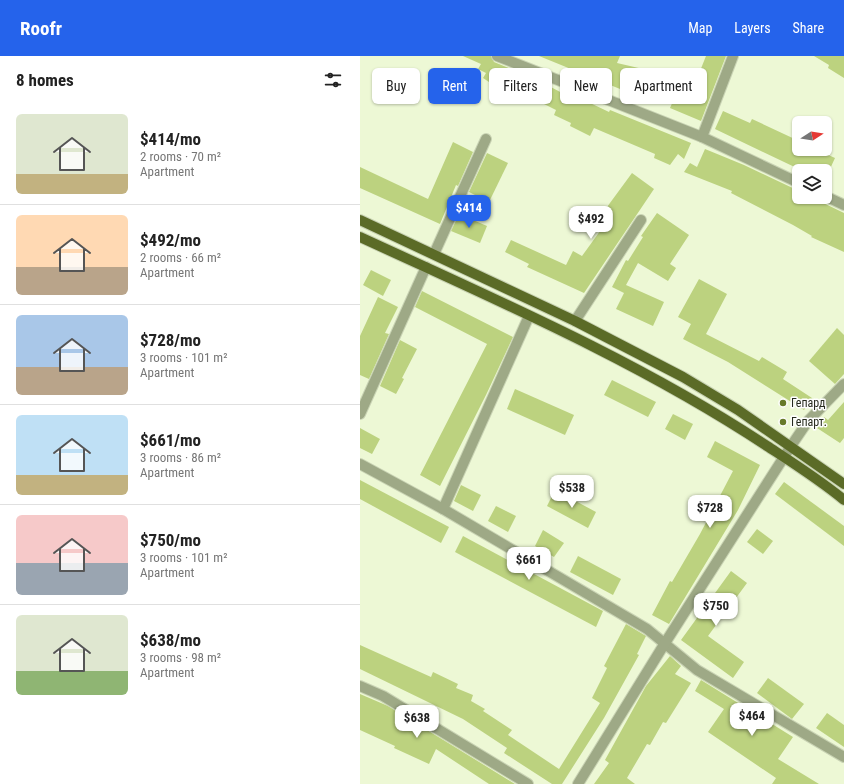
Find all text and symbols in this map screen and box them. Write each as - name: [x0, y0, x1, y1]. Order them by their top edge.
- text: Roofr: [20, 17, 62, 40]
- text: Map: [688, 20, 712, 36]
- text: Layers: [734, 20, 771, 36]
- text: Share: [793, 20, 824, 36]
- chip: Buy: [372, 68, 420, 104]
- chip: Rent: [428, 68, 481, 104]
- chip: Filters: [489, 68, 552, 104]
- chip: New: [560, 68, 612, 104]
- chip: Apartment: [620, 68, 707, 104]
- icon: filters: [322, 69, 344, 91]
- text: 8 homes: [16, 70, 74, 90]
- north arrow: [792, 116, 832, 156]
- map controls: [792, 116, 832, 204]
- text: $414/mo: [140, 129, 201, 149]
- icon: home: [48, 130, 96, 178]
- text: 2 rooms · 70 m²: [140, 149, 221, 164]
- text: Apartment: [140, 164, 194, 179]
- button: layers: [792, 164, 832, 204]
- pin: $414: [445, 195, 493, 229]
- text: $414: [456, 200, 482, 215]
- pin: $492: [567, 206, 615, 240]
- text: $492: [578, 211, 604, 226]
- text: $492/mo: [140, 230, 201, 250]
- icon: home: [48, 231, 96, 279]
- text: 2 rooms · 66 m²: [140, 250, 221, 265]
- text: Apartment: [140, 265, 194, 280]
- text: $728/mo: [140, 330, 201, 350]
- icon: home: [48, 331, 96, 379]
- text: 3 rooms · 101 m²: [140, 350, 227, 365]
- text: Apartment: [140, 365, 194, 380]
- place label: Гепард: [791, 396, 826, 410]
- marker: Гепард: [778, 398, 788, 408]
- place label: Гепарт.: [791, 415, 827, 429]
- marker: Гепарт.: [778, 417, 788, 427]
- text: $661/mo: [140, 430, 201, 450]
- icon: home: [48, 431, 96, 479]
- text: 3 rooms · 86 m²: [140, 450, 221, 465]
- text: Apartment: [140, 465, 194, 480]
- pin: $538: [548, 475, 596, 509]
- text: $538: [559, 480, 585, 495]
- pin: $728: [686, 495, 734, 529]
- text: $728: [697, 500, 723, 515]
- text: $750/mo: [140, 530, 201, 550]
- icon: home: [48, 531, 96, 579]
- pin: $661: [505, 547, 553, 581]
- text: 3 rooms · 101 m²: [140, 550, 227, 565]
- text: $661: [516, 552, 542, 567]
- text: Apartment: [140, 565, 194, 580]
- pin: $750: [692, 593, 740, 627]
- text: $750: [703, 598, 729, 613]
- text: $638/mo: [140, 630, 201, 650]
- icon: home: [48, 631, 96, 679]
- text: 3 rooms · 98 m²: [140, 650, 221, 665]
- text: Apartment: [140, 665, 194, 680]
- pin: $464: [728, 703, 776, 737]
- pin: $638: [393, 705, 441, 739]
- text: $464: [739, 708, 765, 723]
- text: $638: [404, 710, 430, 725]

